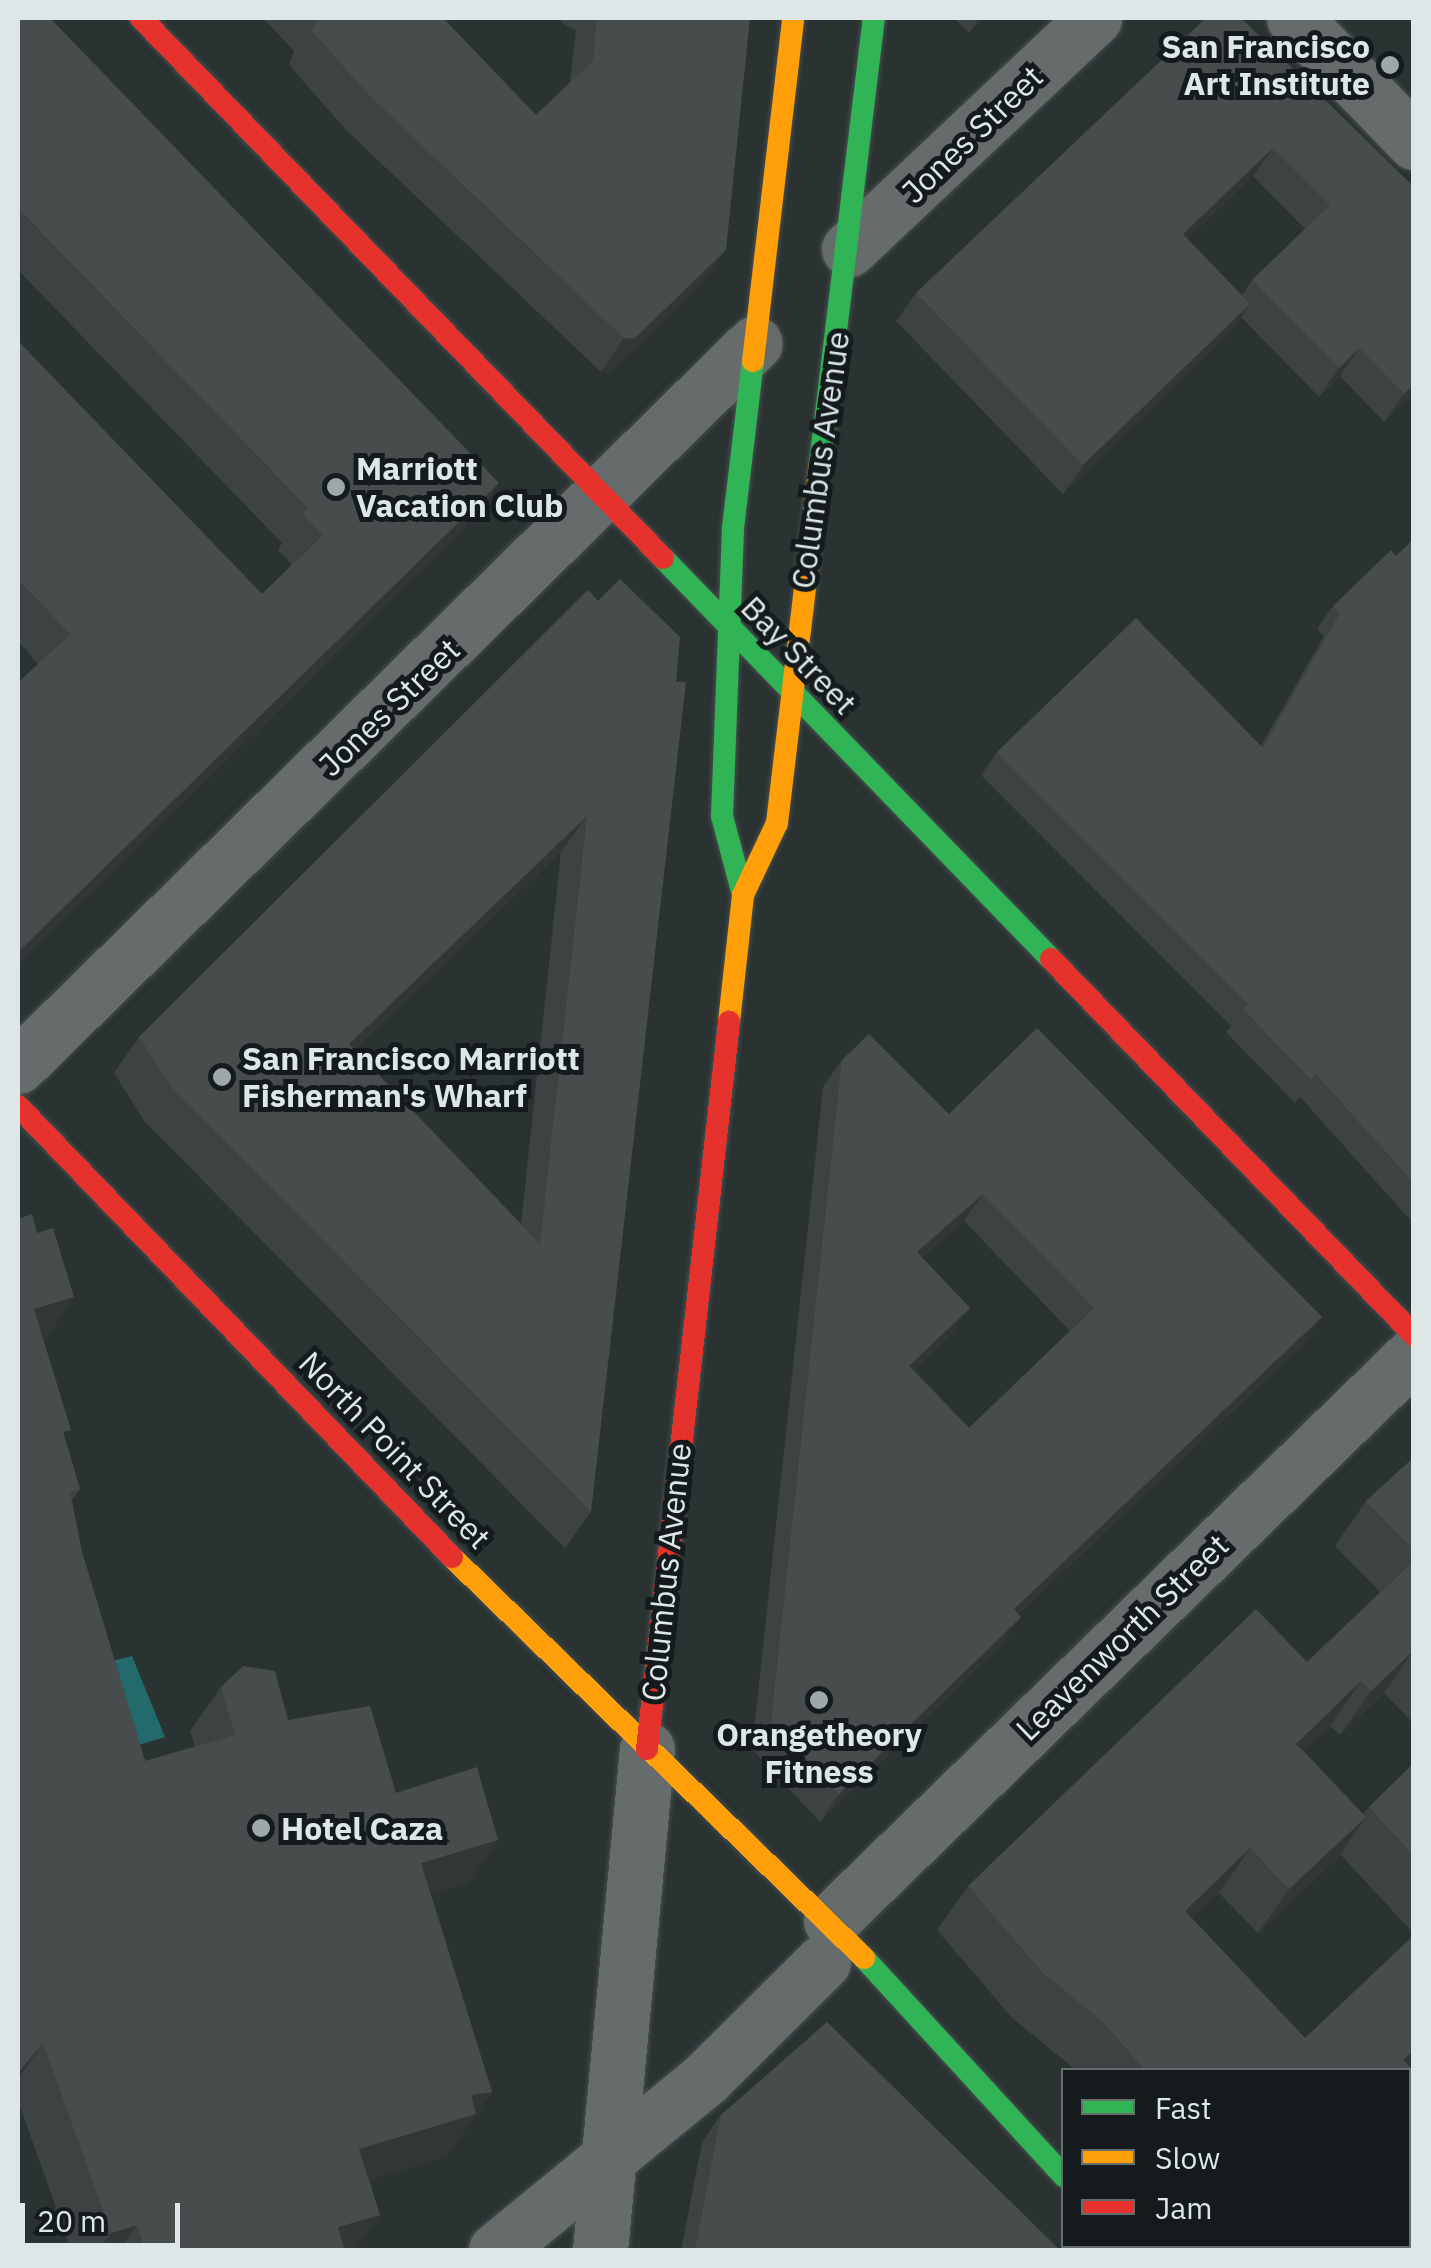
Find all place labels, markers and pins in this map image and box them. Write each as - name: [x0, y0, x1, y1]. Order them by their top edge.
- place label: San Francisco Art Institute: [1161, 28, 1370, 103]
- marker: San Francisco Art Institute: [1379, 54, 1401, 76]
- place label: Marriott Vacation Club: [356, 450, 563, 525]
- marker: Marriott Vacation Club: [325, 476, 347, 498]
- place label: San Francisco Marriott Fisherman's Wharf: [242, 1040, 580, 1115]
- marker: San Francisco Marriott Fisherman's Wharf: [211, 1066, 233, 1088]
- marker: Orangetheory Fitness: [808, 1689, 830, 1711]
- place label: Orangetheory Fitness: [716, 1716, 922, 1791]
- place label: Hotel Caza: [281, 1809, 443, 1847]
- marker: Hotel Caza: [250, 1817, 272, 1839]

